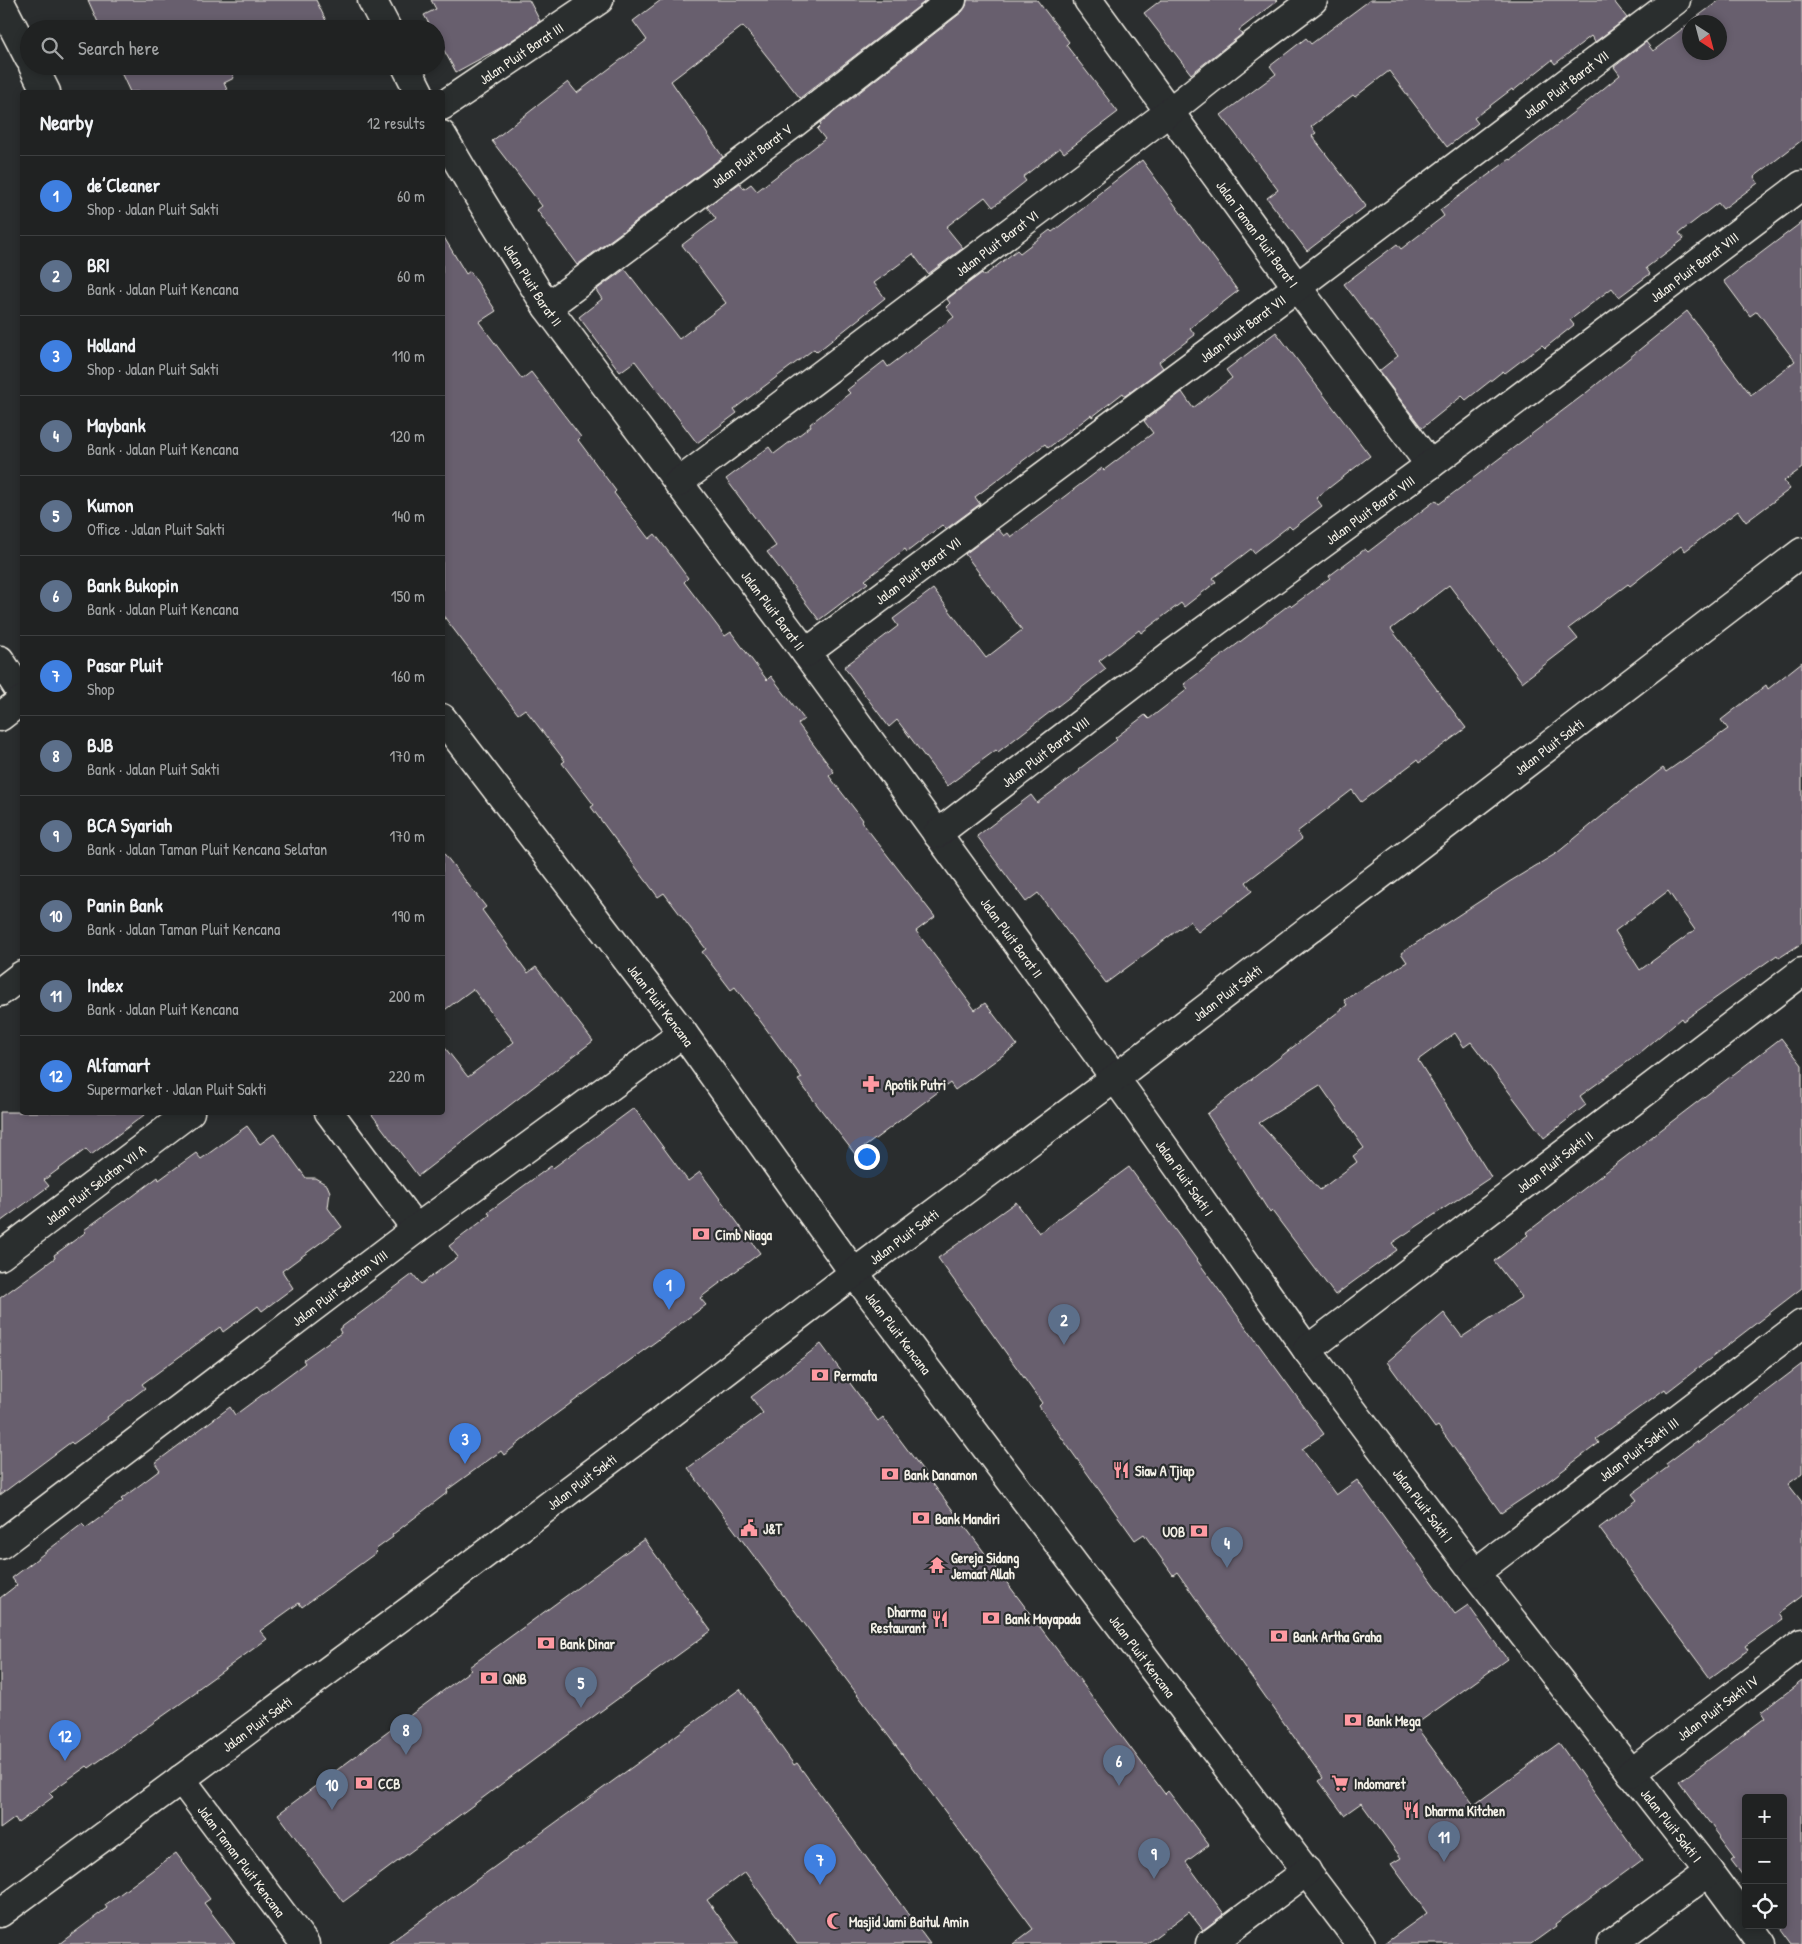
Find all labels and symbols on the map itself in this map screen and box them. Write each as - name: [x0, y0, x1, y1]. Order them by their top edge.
- north arrow: [1682, 15, 1727, 60]
- street label: Jalan Pluit Barat III: [475, 17, 567, 88]
- street label: Jalan Pluit Barat VII: [1519, 45, 1612, 122]
- street label: Jalan Pluit Barat V: [707, 119, 795, 192]
- street label: Jalan Taman Pluit Barat I: [1213, 176, 1304, 291]
- street label: Jalan Pluit Barat VI: [951, 205, 1042, 280]
- street label: Jalan Pluit Barat VIII: [1646, 227, 1742, 306]
- street label: Jalan Pluit Barat II: [500, 239, 567, 329]
- street label: Jalan Pluit Barat VII: [1195, 290, 1289, 366]
- street label: Jalan Pluit Barat VIII: [1321, 470, 1418, 548]
- street label: Jalan Pluit Barat VII: [871, 532, 964, 608]
- street label: Jalan Pluit Barat II: [738, 566, 810, 654]
- street label: Jalan Pluit Barat VIII: [997, 712, 1093, 791]
- street label: Jalan Pluit Sakti: [1510, 713, 1587, 779]
- street label: Jalan Pluit Barat II: [977, 893, 1048, 981]
- street label: Jalan Pluit Kencana: [624, 960, 699, 1050]
- street label: Jalan Pluit Sakti: [1188, 960, 1265, 1025]
- pharmacy icon: Apotik Putri: [861, 1074, 881, 1094]
- place label: Apotik Putri: [885, 1075, 946, 1096]
- street label: Jalan Pluit Sakti II: [1512, 1126, 1597, 1197]
- street label: Jalan Pluit Sakti I: [1152, 1136, 1219, 1219]
- street label: Jalan Pluit Selatan VII A: [40, 1139, 149, 1229]
- your location: [854, 1144, 880, 1170]
- street label: Jalan Pluit Sakti: [865, 1204, 942, 1268]
- bank icon: Cimb Niaga: [691, 1224, 711, 1244]
- place label: Cimb Niaga: [715, 1225, 773, 1246]
- street label: Jalan Pluit Selatan VIII: [287, 1245, 391, 1330]
- pin: 1: [653, 1269, 685, 1310]
- street label: Jalan Pluit Kencana: [862, 1287, 937, 1378]
- pin: 2: [1048, 1304, 1080, 1345]
- bank icon: Permata: [810, 1365, 830, 1385]
- place label: Permata: [834, 1366, 878, 1385]
- street label: Jalan Pluit Sakti III: [1594, 1412, 1682, 1485]
- pin: 3: [449, 1423, 481, 1464]
- street label: Jalan Pluit Sakti: [543, 1449, 620, 1514]
- restaurant icon: Siaw A Tjiap: [1111, 1460, 1131, 1480]
- place label: Siaw A Tjiap: [1135, 1461, 1195, 1482]
- bank icon: Bank Danamon: [880, 1464, 900, 1484]
- street label: Jalan Pluit Sakti I: [1389, 1464, 1458, 1546]
- place label: Bank Danamon: [904, 1465, 977, 1484]
- bank icon: Bank Mandiri: [911, 1508, 931, 1528]
- place label: Bank Mandiri: [935, 1509, 1000, 1528]
- public building icon: J&T: [739, 1518, 759, 1538]
- place label: J&T: [763, 1519, 783, 1538]
- bank icon: UOB: [1189, 1521, 1209, 1541]
- place label: UOB: [1162, 1522, 1185, 1541]
- pin: 4: [1211, 1527, 1243, 1568]
- place label: Gereja Sidang Jemaat Allah: [951, 1548, 1019, 1583]
- temple icon: Gereja Sidang Jemaat Allah: [927, 1555, 947, 1575]
- place label: Dharma Restaurant: [871, 1602, 927, 1637]
- bank icon: Bank Mayapada: [981, 1608, 1001, 1628]
- restaurant icon: Dharma Restaurant: [930, 1609, 950, 1629]
- place label: Bank Mayapada: [1005, 1609, 1081, 1630]
- street label: Jalan Pluit Kencana: [1106, 1611, 1181, 1701]
- bank icon: Bank Artha Graha: [1269, 1626, 1289, 1646]
- place label: Bank Artha Graha: [1293, 1627, 1382, 1646]
- bank icon: Bank Dinar: [536, 1633, 556, 1653]
- place label: Bank Dinar: [560, 1634, 616, 1653]
- pin: 5: [565, 1667, 597, 1708]
- bank icon: QNB: [479, 1668, 499, 1688]
- place label: QNB: [503, 1669, 527, 1688]
- street label: Jalan Pluit Sakti IV: [1673, 1671, 1761, 1745]
- street label: Jalan Pluit Sakti: [218, 1691, 295, 1756]
- bank icon: Bank Mega: [1343, 1710, 1363, 1730]
- place label: Bank Mega: [1367, 1711, 1421, 1732]
- pin: 8: [390, 1714, 422, 1755]
- pin: 12: [49, 1720, 81, 1761]
- pin: 6: [1103, 1745, 1135, 1786]
- pin: 10: [316, 1769, 348, 1810]
- bank icon: CCB: [354, 1773, 374, 1793]
- supermarket icon: Indomaret: [1330, 1773, 1350, 1793]
- place label: CCB: [378, 1774, 400, 1793]
- place label: Indomaret: [1354, 1774, 1407, 1793]
- street label: Jalan Pluit Sakti I: [1637, 1784, 1707, 1866]
- restaurant icon: Dharma Kitchen: [1401, 1800, 1421, 1820]
- street label: Jalan Taman Pluit Kencana: [194, 1801, 291, 1921]
- place label: Dharma Kitchen: [1425, 1801, 1505, 1820]
- pin: 11: [1428, 1821, 1460, 1862]
- pin: 9: [1138, 1838, 1170, 1879]
- pin: 7: [804, 1844, 836, 1885]
- mosque icon: Masjid Jami Baitul Amin: [825, 1911, 845, 1931]
- place label: Masjid Jami Baitul Amin: [849, 1912, 969, 1932]

